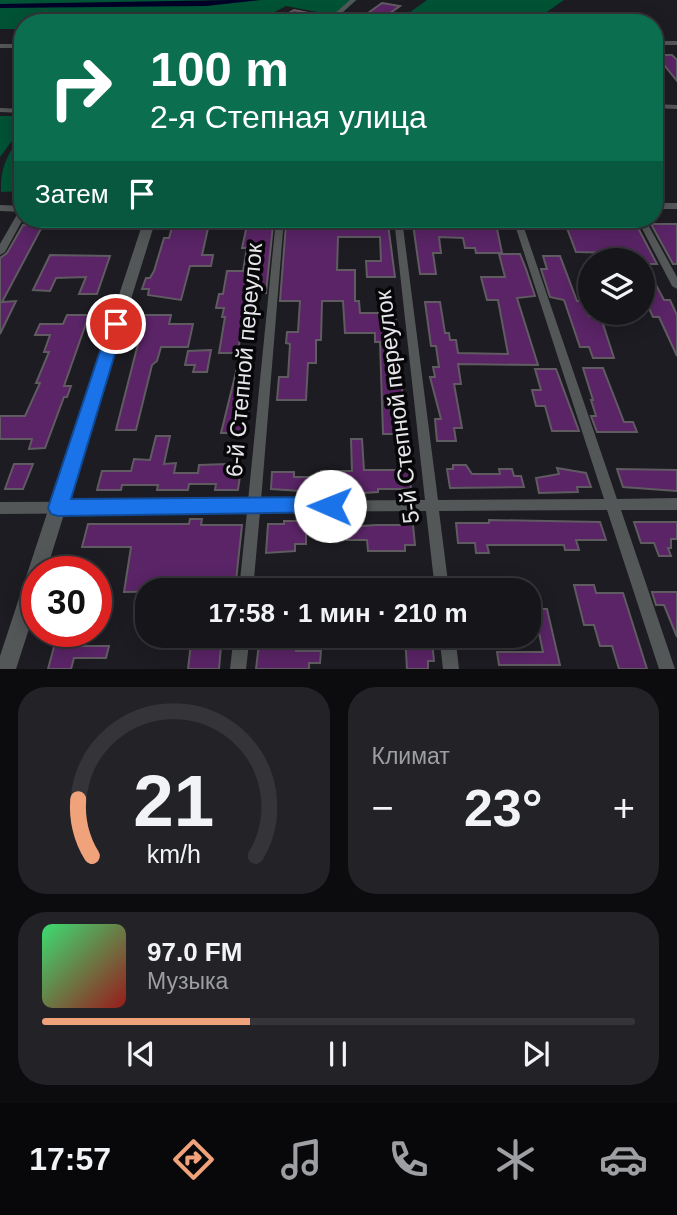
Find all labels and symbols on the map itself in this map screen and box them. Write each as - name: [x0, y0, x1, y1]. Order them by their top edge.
- street label: 6-й Степной переулок: [221, 241, 267, 478]
- street label: 5-й Степной переулок: [370, 288, 424, 525]
- pin: [86, 294, 146, 354]
- position arrow: [293, 469, 367, 543]
- speed limit sign: 30: [21, 556, 112, 647]

